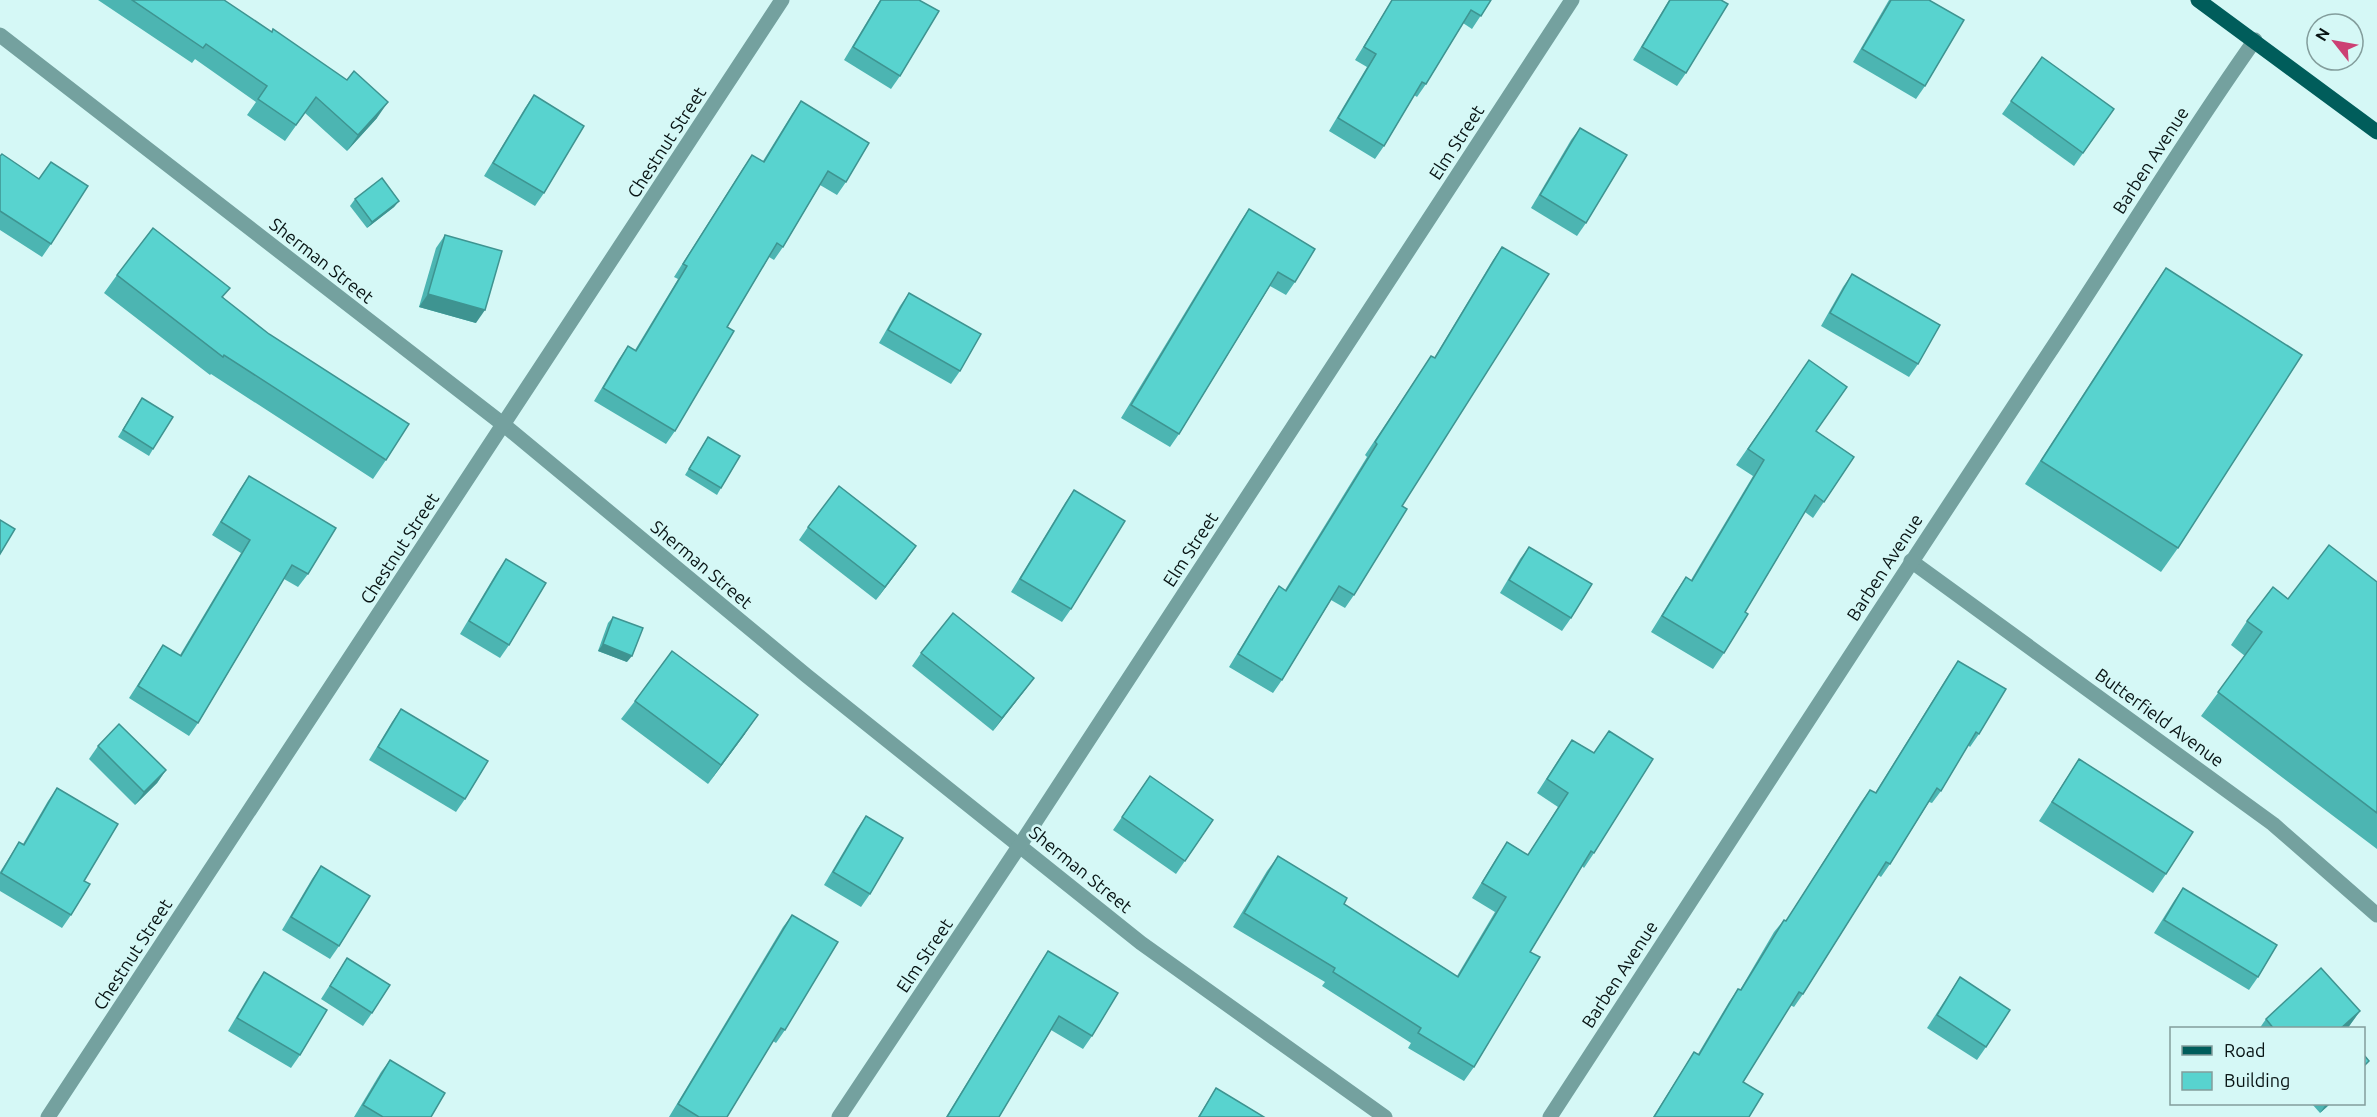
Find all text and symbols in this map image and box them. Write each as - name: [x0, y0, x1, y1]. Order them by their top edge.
- north arrow: [2305, 12, 2365, 72]
- text: N: [2311, 25, 2333, 44]
- street label: Chestnut Street: [623, 83, 709, 201]
- street label: Elm Street: [1425, 101, 1487, 183]
- street label: Barben Avenue: [2108, 103, 2192, 217]
- street label: Sherman Street: [266, 213, 378, 307]
- street label: Chestnut Street: [356, 489, 442, 607]
- street label: Elm Street: [1159, 508, 1221, 590]
- street label: Barben Avenue: [1842, 510, 1926, 624]
- street label: Sherman Street: [647, 516, 757, 612]
- street label: Butterfield Avenue: [2092, 664, 2228, 770]
- street label: Sherman Street: [1026, 822, 1136, 916]
- street label: Chestnut Street: [89, 895, 175, 1013]
- street label: Elm Street: [892, 914, 956, 996]
- street label: Barben Avenue: [1577, 917, 1661, 1031]
- legend: [2170, 1027, 2365, 1105]
- text: Road: [2224, 1040, 2266, 1060]
- text: Building: [2224, 1070, 2290, 1090]

